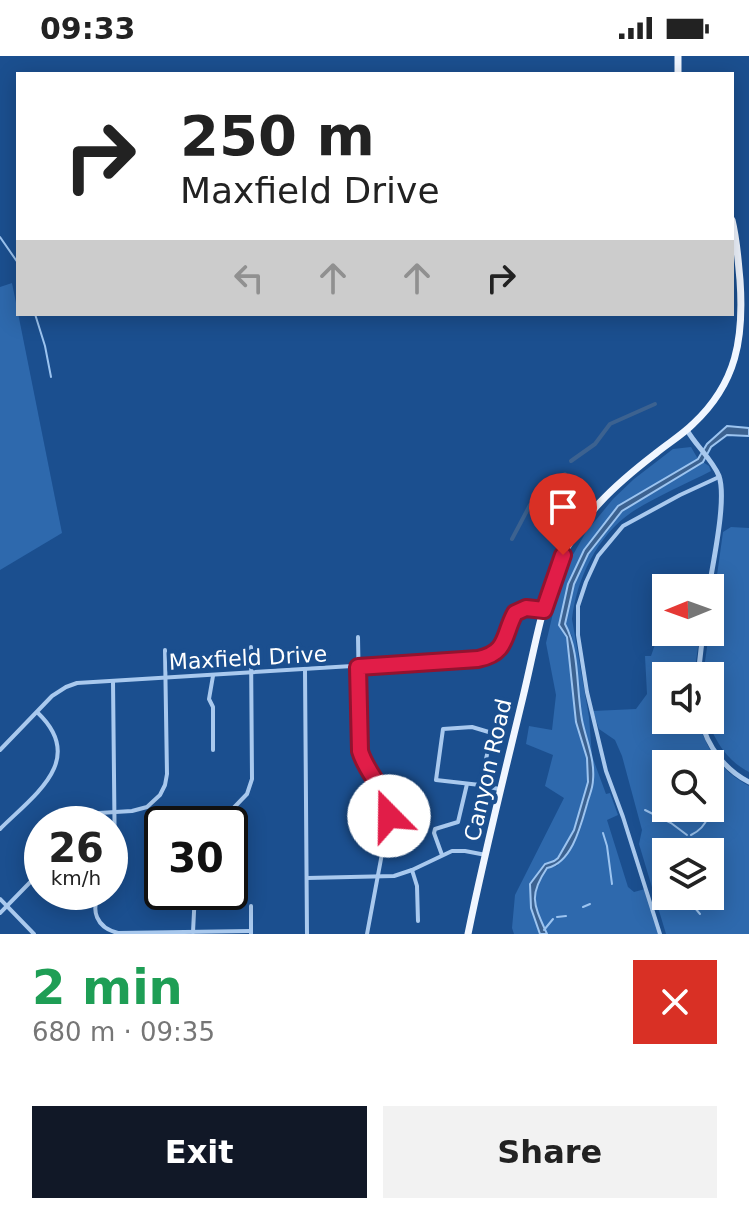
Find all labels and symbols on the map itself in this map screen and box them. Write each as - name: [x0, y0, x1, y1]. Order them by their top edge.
- pin: [529, 473, 597, 555]
- north arrow: [652, 574, 724, 646]
- street label: Maxfield Drive: [168, 641, 328, 675]
- street label: Canyon Road: [459, 696, 517, 844]
- position arrow: [347, 774, 431, 858]
- speed limit sign: 30: [144, 806, 248, 910]

